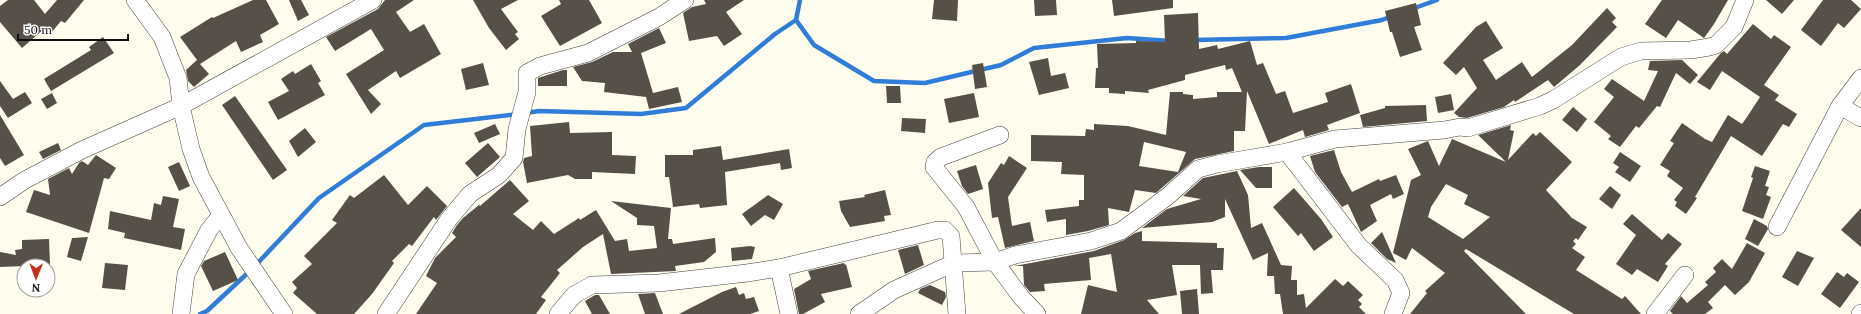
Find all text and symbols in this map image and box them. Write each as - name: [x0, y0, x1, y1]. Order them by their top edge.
- scale bar: [18, 16, 128, 42]
- text: 50 m: [24, 22, 52, 37]
- north arrow: [16, 258, 56, 298]
- text: N: [31, 281, 40, 295]

